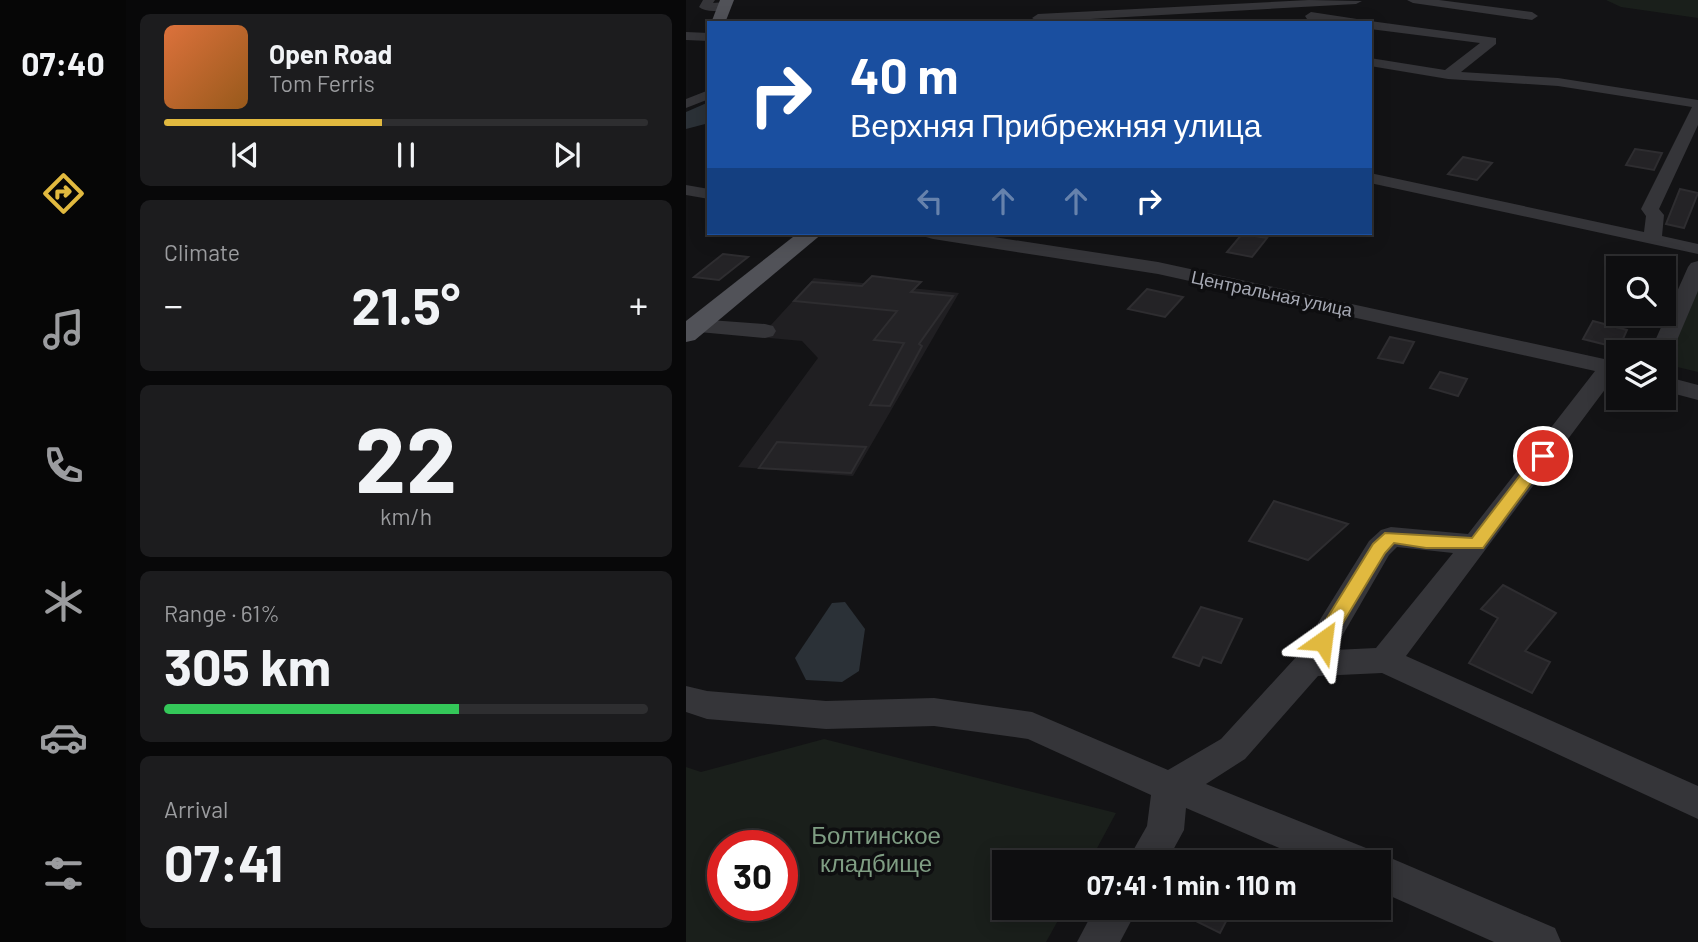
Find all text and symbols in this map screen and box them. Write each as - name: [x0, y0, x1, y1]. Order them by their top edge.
- text: Open Road: [269, 38, 392, 69]
- text: 07:40: [21, 44, 105, 82]
- text: 40 m: [850, 45, 958, 104]
- icon: right: [735, 49, 826, 140]
- text: Tom Ferris: [269, 69, 375, 97]
- text: Верхняя Прибрежняя улица: [850, 105, 1262, 143]
- icon: previous: [226, 136, 264, 174]
- icon: pause: [387, 136, 425, 174]
- icon: next: [548, 136, 586, 174]
- icon: directions: [39, 169, 88, 218]
- icon: left: [911, 182, 949, 220]
- icon: ahead: [984, 182, 1022, 220]
- icon: ahead: [1057, 182, 1095, 220]
- icon: right: [1130, 182, 1168, 220]
- text: Climate: [164, 238, 240, 266]
- map controls: [1606, 256, 1676, 410]
- button: search: [1606, 256, 1676, 326]
- street label: Центральная улица: [1189, 265, 1356, 321]
- text: 21.5°: [352, 273, 460, 335]
- text: −: [164, 281, 183, 327]
- text: +: [629, 281, 648, 327]
- icon: music: [39, 305, 88, 354]
- button: layers: [1606, 340, 1676, 410]
- text: 22: [355, 402, 457, 511]
- pin: [1513, 426, 1573, 486]
- icon: arrive: [1524, 437, 1562, 475]
- icon: phone: [39, 441, 88, 490]
- text: km/h: [380, 502, 432, 530]
- icon: climate: [39, 577, 88, 626]
- text: Range · 61%: [164, 599, 280, 627]
- position arrow: [1286, 604, 1360, 678]
- text: 305 km: [164, 634, 331, 696]
- icon: car: [39, 713, 88, 762]
- text: Arrival: [164, 795, 228, 823]
- park label: Болтинское кладбище: [811, 820, 941, 877]
- text: 07:41: [164, 830, 283, 892]
- speed limit sign: 30: [707, 830, 798, 921]
- icon: filters: [39, 849, 88, 898]
- text: 07:41 · 1 min · 110 m: [1087, 869, 1296, 900]

